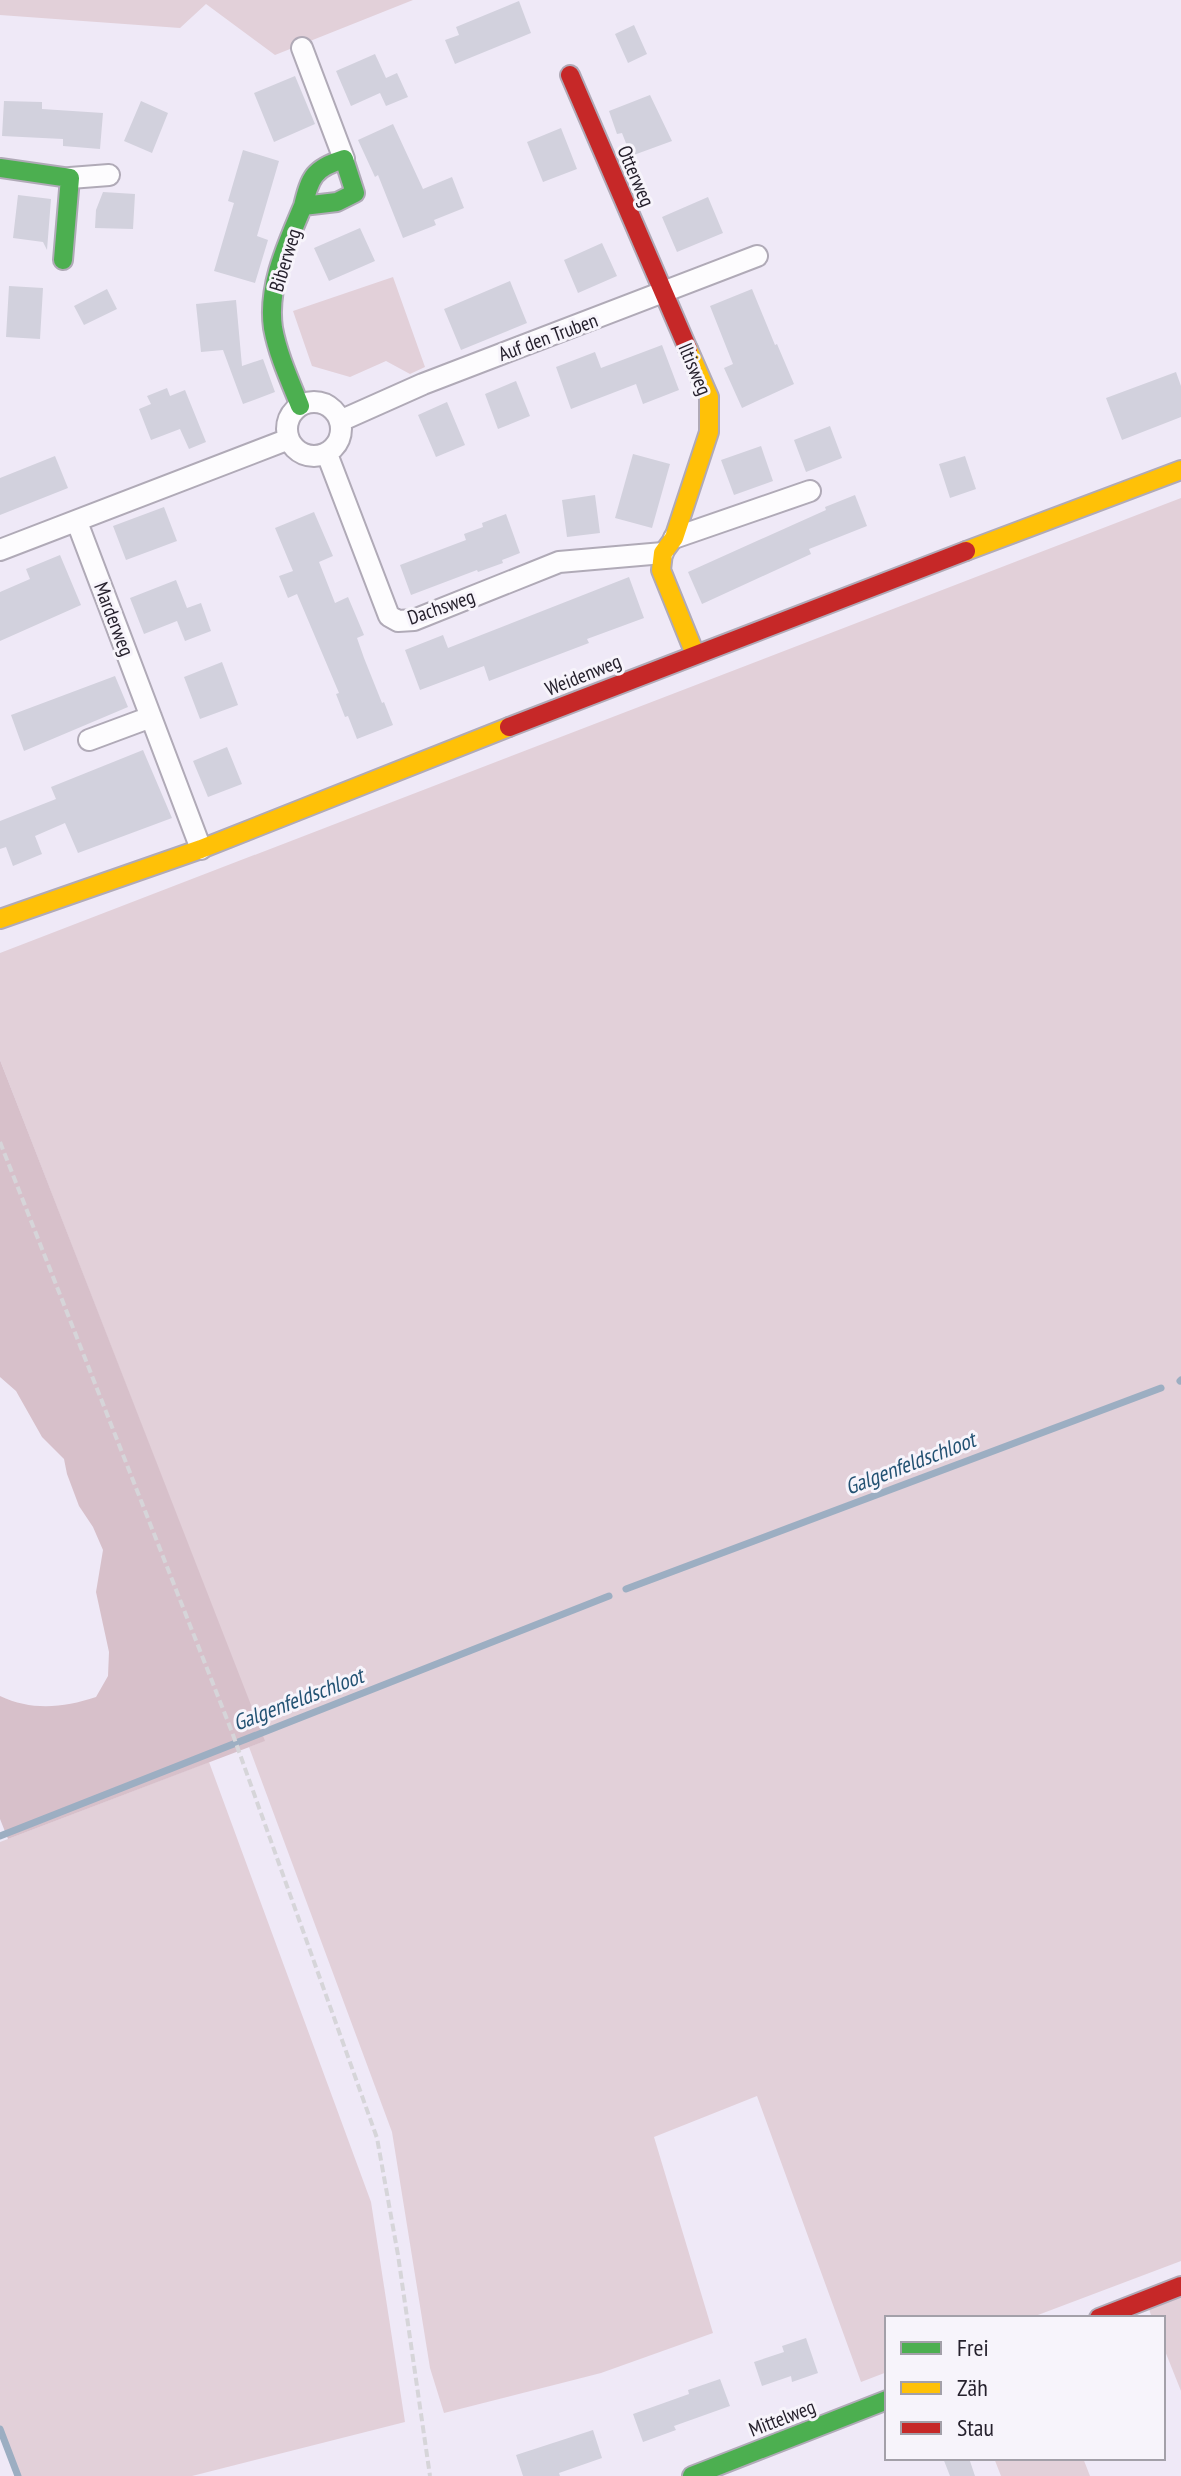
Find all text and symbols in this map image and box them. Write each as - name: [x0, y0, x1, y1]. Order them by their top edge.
- street label: Otterweg: [612, 142, 660, 210]
- street label: Biberweg: [263, 225, 307, 295]
- street label: Auf den Truben: [495, 307, 601, 367]
- street label: Iltisweg: [672, 339, 718, 399]
- street label: Marderweg: [88, 578, 140, 660]
- street label: Dachsweg: [404, 583, 478, 631]
- street label: Weidenweg: [541, 648, 625, 702]
- water label: Galgenfeldschloot: [841, 1424, 982, 1501]
- water label: Galgenfeldschloot: [229, 1660, 370, 1737]
- legend: [885, 2316, 1165, 2460]
- text: Frei: [957, 2332, 989, 2363]
- text: Zäh: [957, 2372, 988, 2403]
- street label: Mittelweg: [745, 2393, 819, 2443]
- text: Stau: [957, 2412, 994, 2443]

